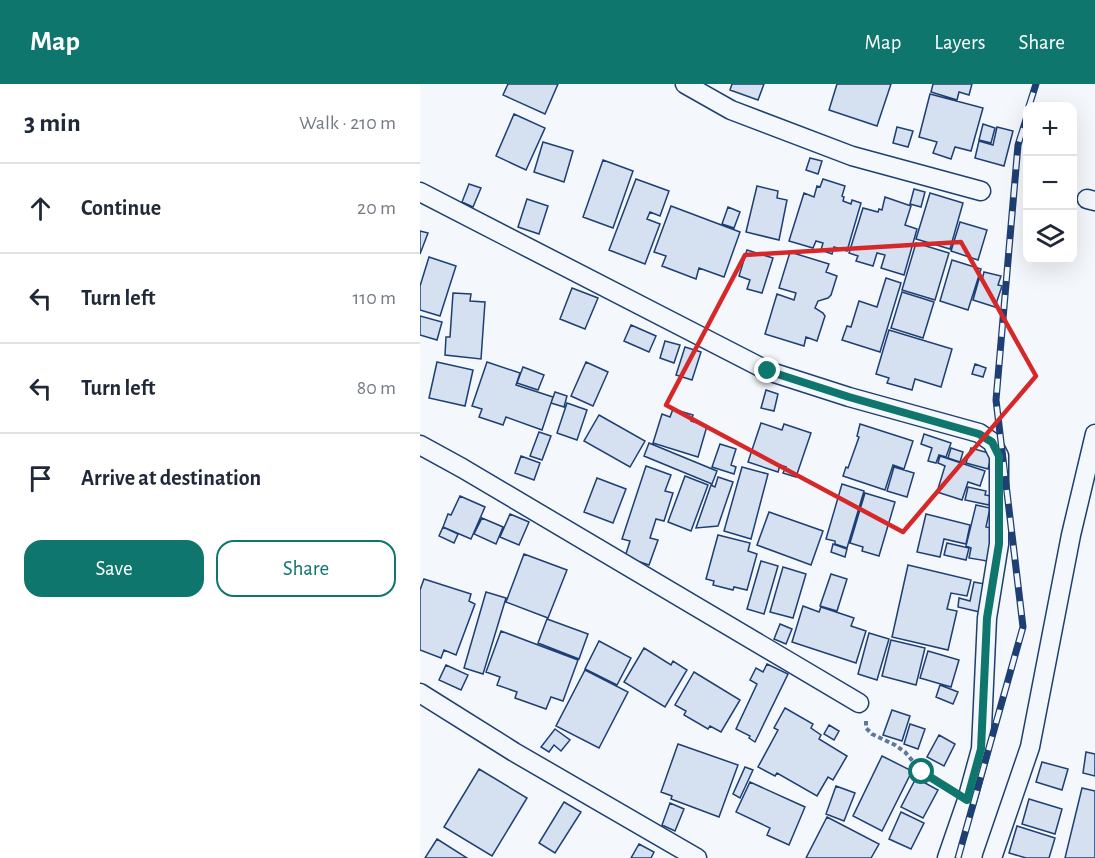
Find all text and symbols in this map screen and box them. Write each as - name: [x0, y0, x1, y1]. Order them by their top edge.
- text: Map: [30, 28, 80, 56]
- text: Map: [865, 32, 901, 53]
- text: Layers: [934, 32, 985, 53]
- text: Share: [1018, 32, 1065, 53]
- map controls: [1023, 102, 1077, 264]
- button: +: [1023, 102, 1077, 156]
- text: 3 min: [24, 110, 81, 136]
- text: Walk · 210 m: [299, 113, 396, 133]
- button: −: [1023, 156, 1077, 210]
- icon: ahead: [24, 192, 57, 225]
- text: Continue: [81, 197, 161, 219]
- text: 20 m: [357, 198, 396, 218]
- button: layers: [1023, 210, 1077, 264]
- icon: left: [24, 282, 57, 315]
- text: Turn left: [81, 287, 155, 309]
- text: 110 m: [352, 288, 396, 308]
- route end: [754, 357, 780, 383]
- icon: left: [24, 372, 57, 405]
- text: Turn left: [81, 377, 155, 399]
- text: 80 m: [357, 378, 396, 398]
- icon: arrive: [24, 462, 57, 495]
- text: Arrive at destination: [81, 467, 261, 489]
- button: Save: [24, 540, 204, 597]
- button: Share: [216, 540, 396, 597]
- route start: [908, 758, 934, 784]

